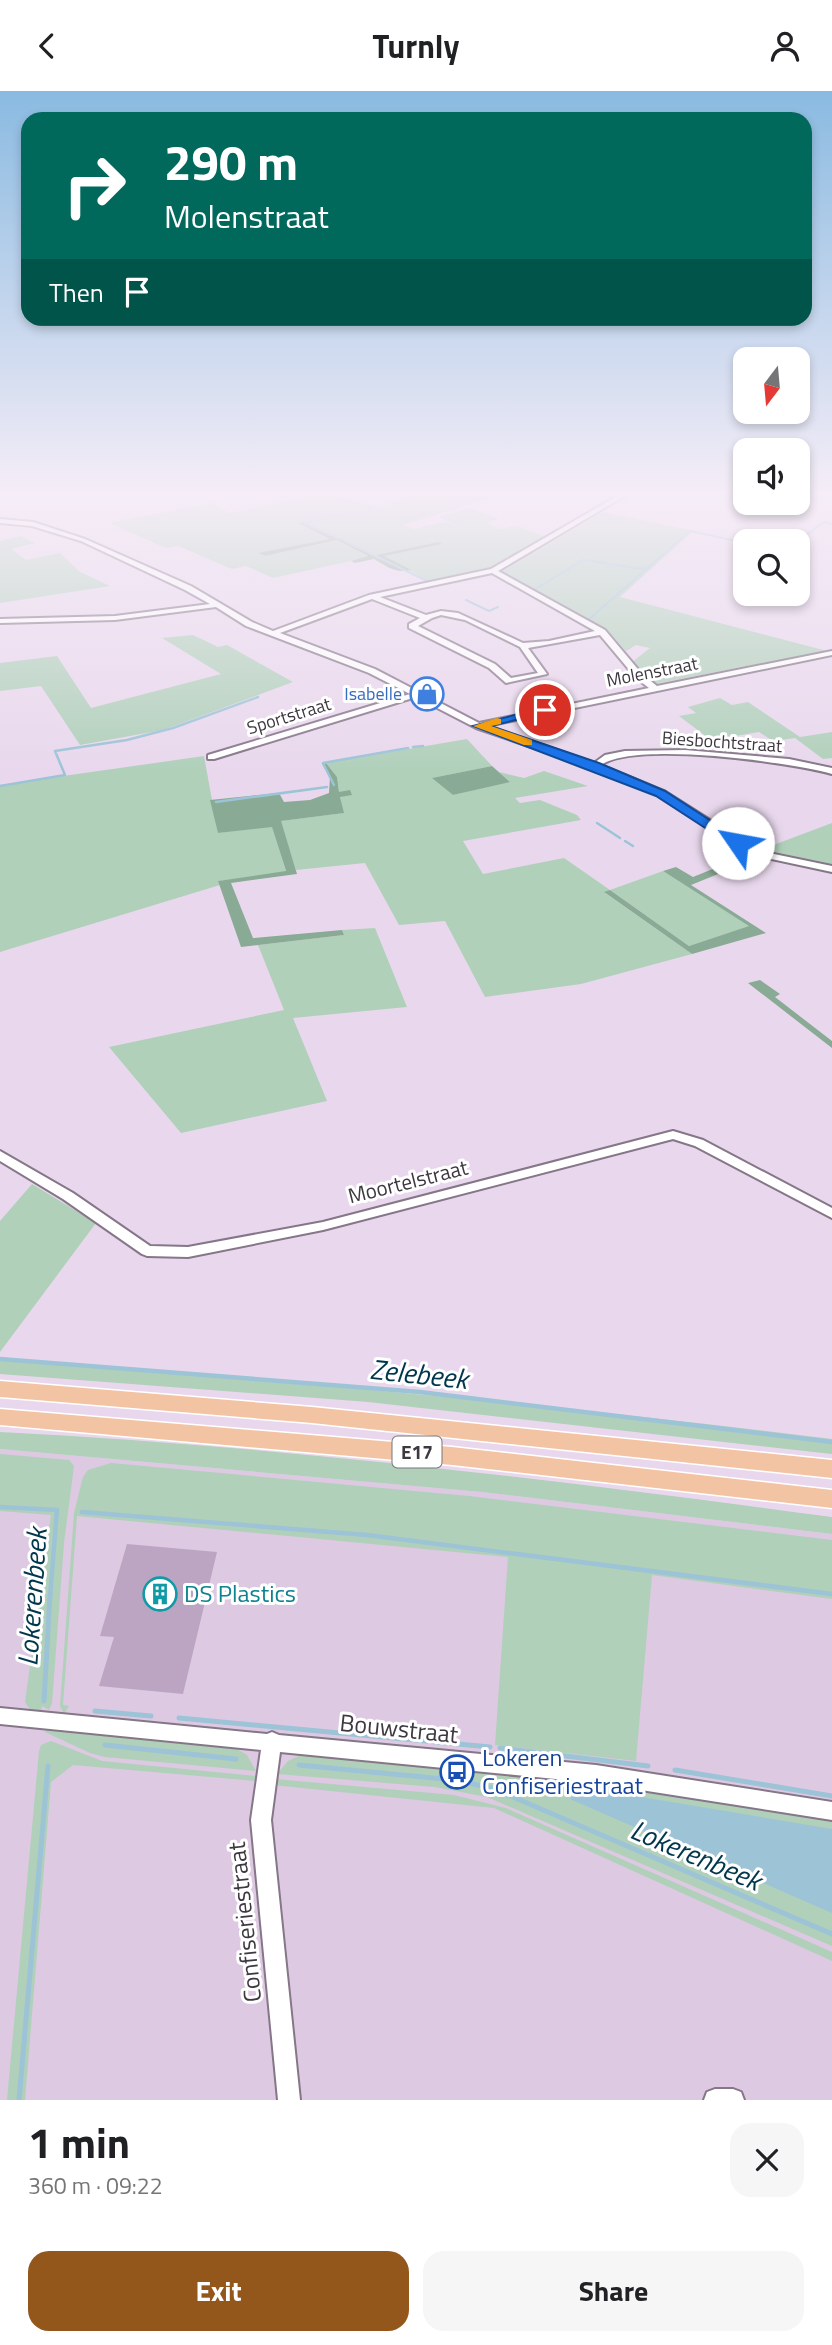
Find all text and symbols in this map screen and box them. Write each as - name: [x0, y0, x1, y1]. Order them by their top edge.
- text: Turnly: [372, 22, 460, 70]
- icon: back: [28, 27, 66, 65]
- icon: person: [766, 27, 804, 65]
- text: 290 m: [164, 124, 298, 199]
- icon: right: [49, 140, 140, 231]
- text: Molenstraat: [164, 192, 329, 240]
- text: Then: [49, 273, 104, 312]
- icon: arrive: [118, 273, 156, 311]
- north arrow: [733, 347, 810, 423]
- map controls: [733, 347, 810, 606]
- button: sound: [733, 438, 810, 515]
- button: search: [733, 529, 810, 606]
- street label: Molenstraat: [604, 649, 701, 694]
- shop icon: Isabelle: [408, 675, 446, 713]
- place label: Isabelle: [344, 680, 402, 707]
- pin: [515, 680, 575, 740]
- street label: Sportstraat: [244, 690, 335, 741]
- icon: arrive: [526, 691, 564, 729]
- street label: Biesbochtstraat: [661, 724, 784, 759]
- position arrow: [701, 806, 775, 880]
- street label: Moortelstraat: [344, 1151, 472, 1211]
- water label: Zelebeek: [368, 1347, 473, 1400]
- road number: E17: [392, 1436, 442, 1467]
- water label: Lokerenbeek: [5, 1523, 58, 1667]
- building icon: DS Plastics: [141, 1575, 179, 1613]
- place label: DS Plastics: [184, 1575, 296, 1611]
- street label: Bouwstraat: [338, 1704, 461, 1752]
- place label: Lokeren Confiseriestraat: [482, 1739, 643, 1803]
- bus stop icon: Lokeren Confiseriestraat: [438, 1753, 476, 1791]
- water label: Lokerenbeek: [624, 1808, 771, 1903]
- street label: Confiseriestraat: [218, 1840, 270, 2004]
- text: 1 min: [28, 2110, 130, 2174]
- button: close: [730, 2123, 804, 2197]
- text: 360 m · 09:22: [28, 2168, 163, 2203]
- button: Exit: [28, 2251, 409, 2331]
- button: Share: [423, 2251, 804, 2331]

